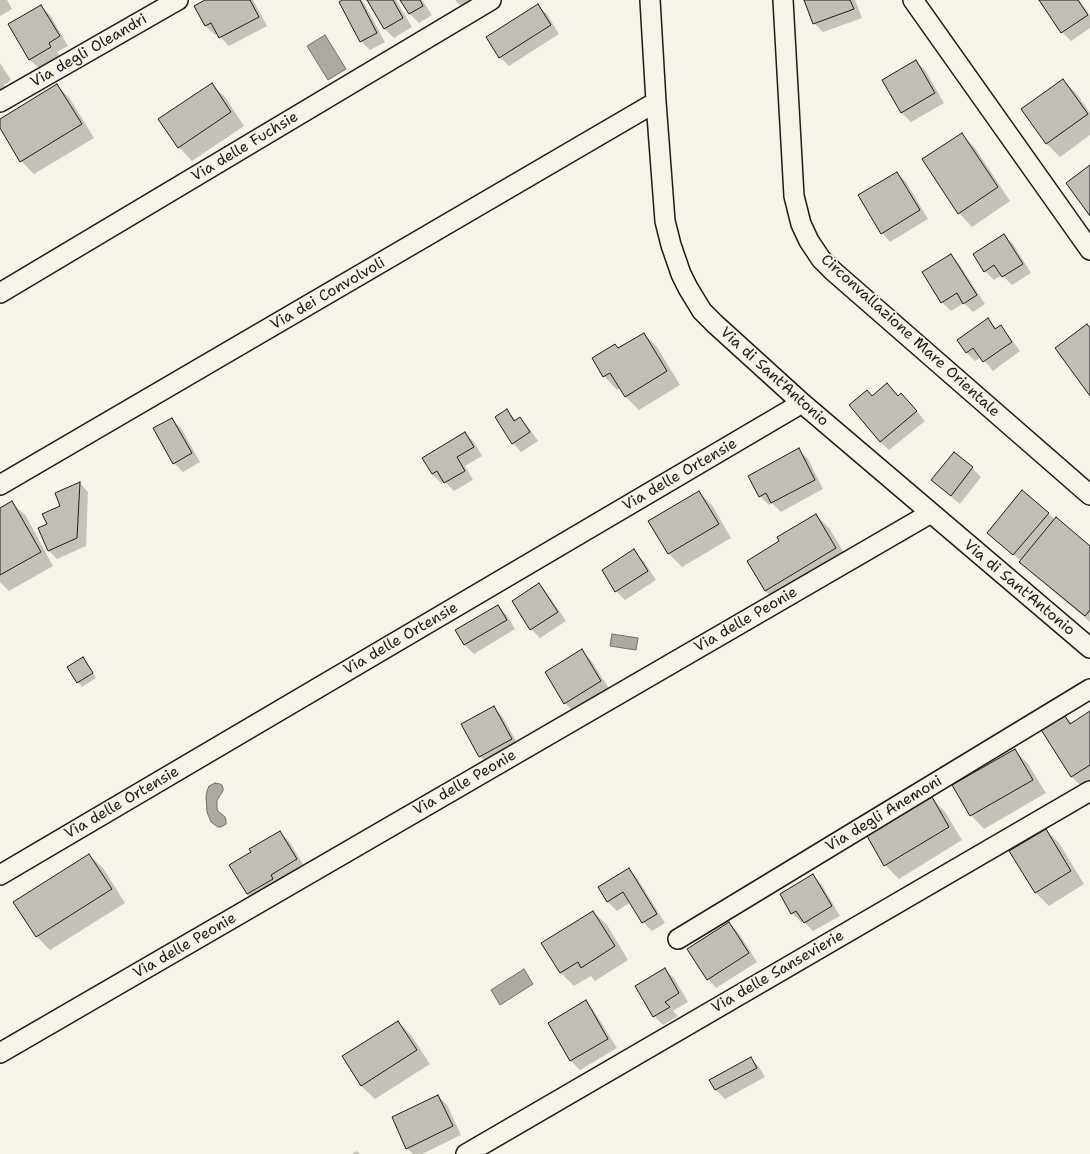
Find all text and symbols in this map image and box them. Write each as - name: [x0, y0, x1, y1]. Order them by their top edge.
- street label: Via degli Oleandri: [28, 10, 150, 92]
- street label: Via delle Fuchsie: [188, 108, 302, 186]
- street label: Circonvallazione Mare Orientale: [817, 251, 1003, 421]
- street label: Via dei Convolvoli: [268, 254, 388, 334]
- street label: Via di Sant'Antonio: [716, 324, 832, 430]
- street label: Via delle Ortensie: [620, 435, 740, 515]
- street label: Via di Sant'Antonio: [960, 536, 1078, 640]
- street label: Via delle Peonie: [691, 583, 801, 657]
- street label: Via delle Ortensie: [341, 599, 461, 679]
- street label: Via delle Peonie: [410, 746, 520, 820]
- street label: Via delle Ortensie: [62, 763, 182, 843]
- street label: Via degli Anemoni: [823, 772, 945, 856]
- street label: Via delle Peonie: [130, 909, 240, 983]
- street label: Via delle Sansevierie: [709, 927, 847, 1017]

